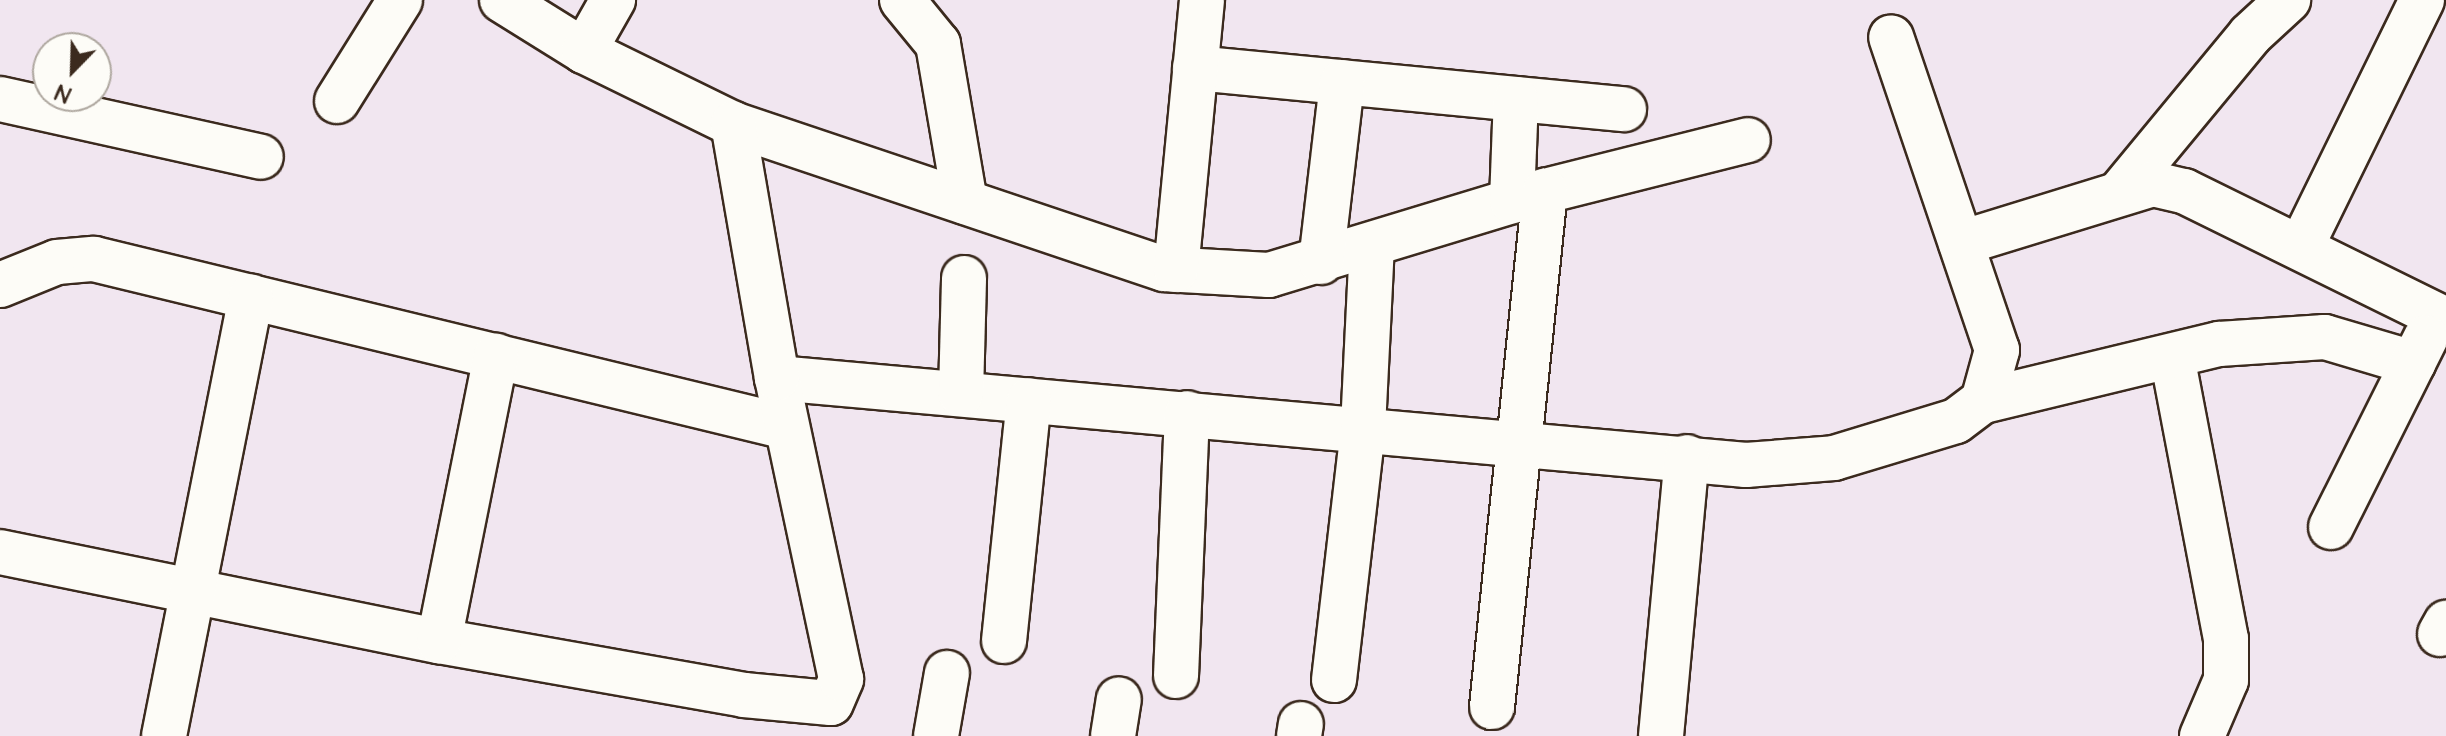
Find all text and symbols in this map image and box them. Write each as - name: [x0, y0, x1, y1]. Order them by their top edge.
- north arrow: [32, 32, 112, 112]
- text: N: [51, 76, 76, 110]

